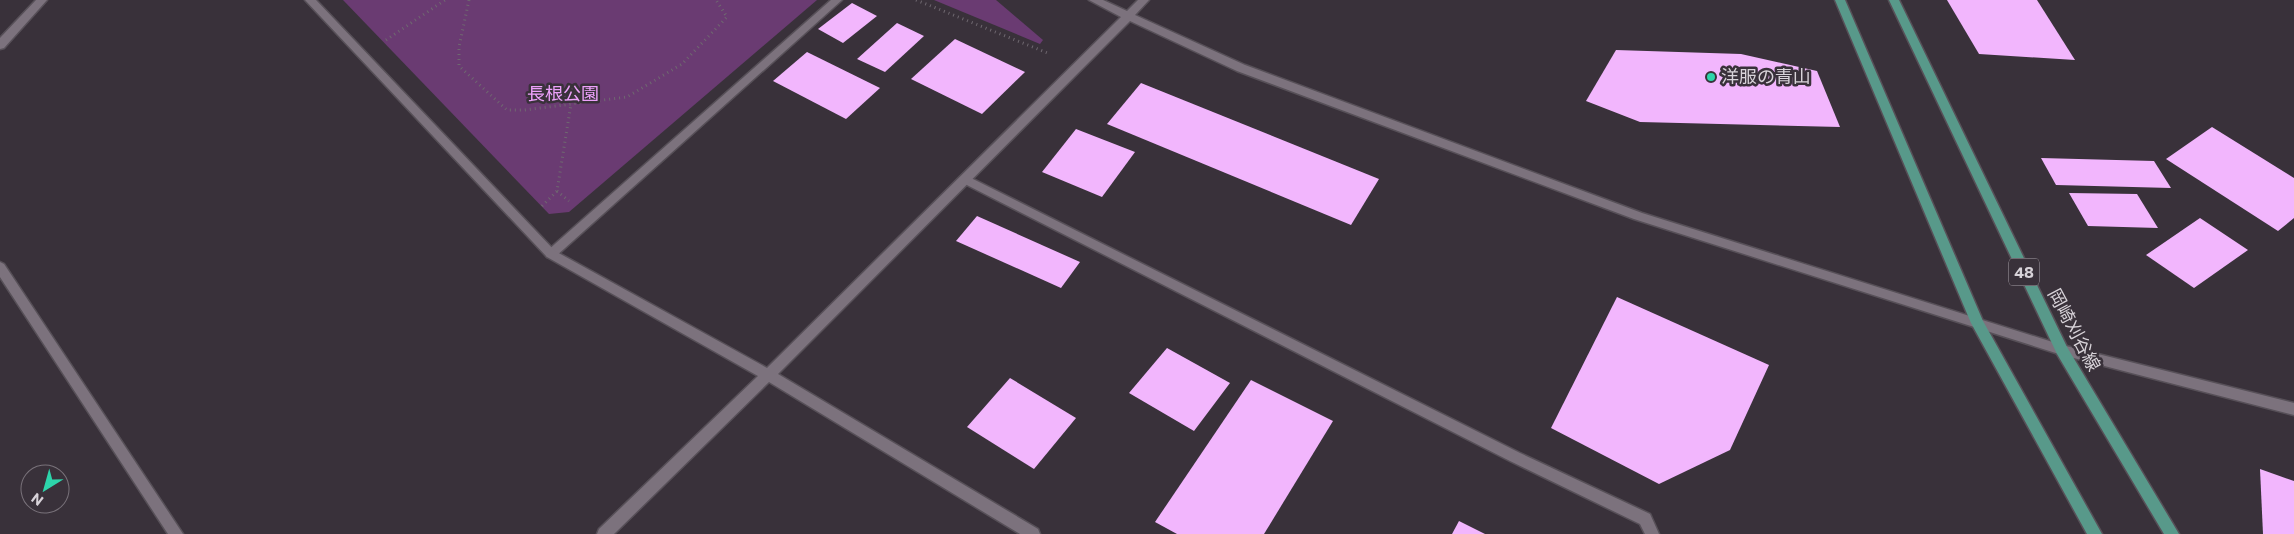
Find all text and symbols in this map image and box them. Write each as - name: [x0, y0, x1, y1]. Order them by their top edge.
- place label: 洋服の青山: [1721, 65, 1811, 87]
- marker: 洋服の青山: [1705, 71, 1717, 83]
- park label: 長根公園: [527, 82, 599, 104]
- road number: 48: [2009, 258, 2039, 286]
- street label: 岡崎刈谷線: [2044, 285, 2106, 374]
- north arrow: [20, 464, 70, 514]
- text: N: [28, 490, 46, 510]

